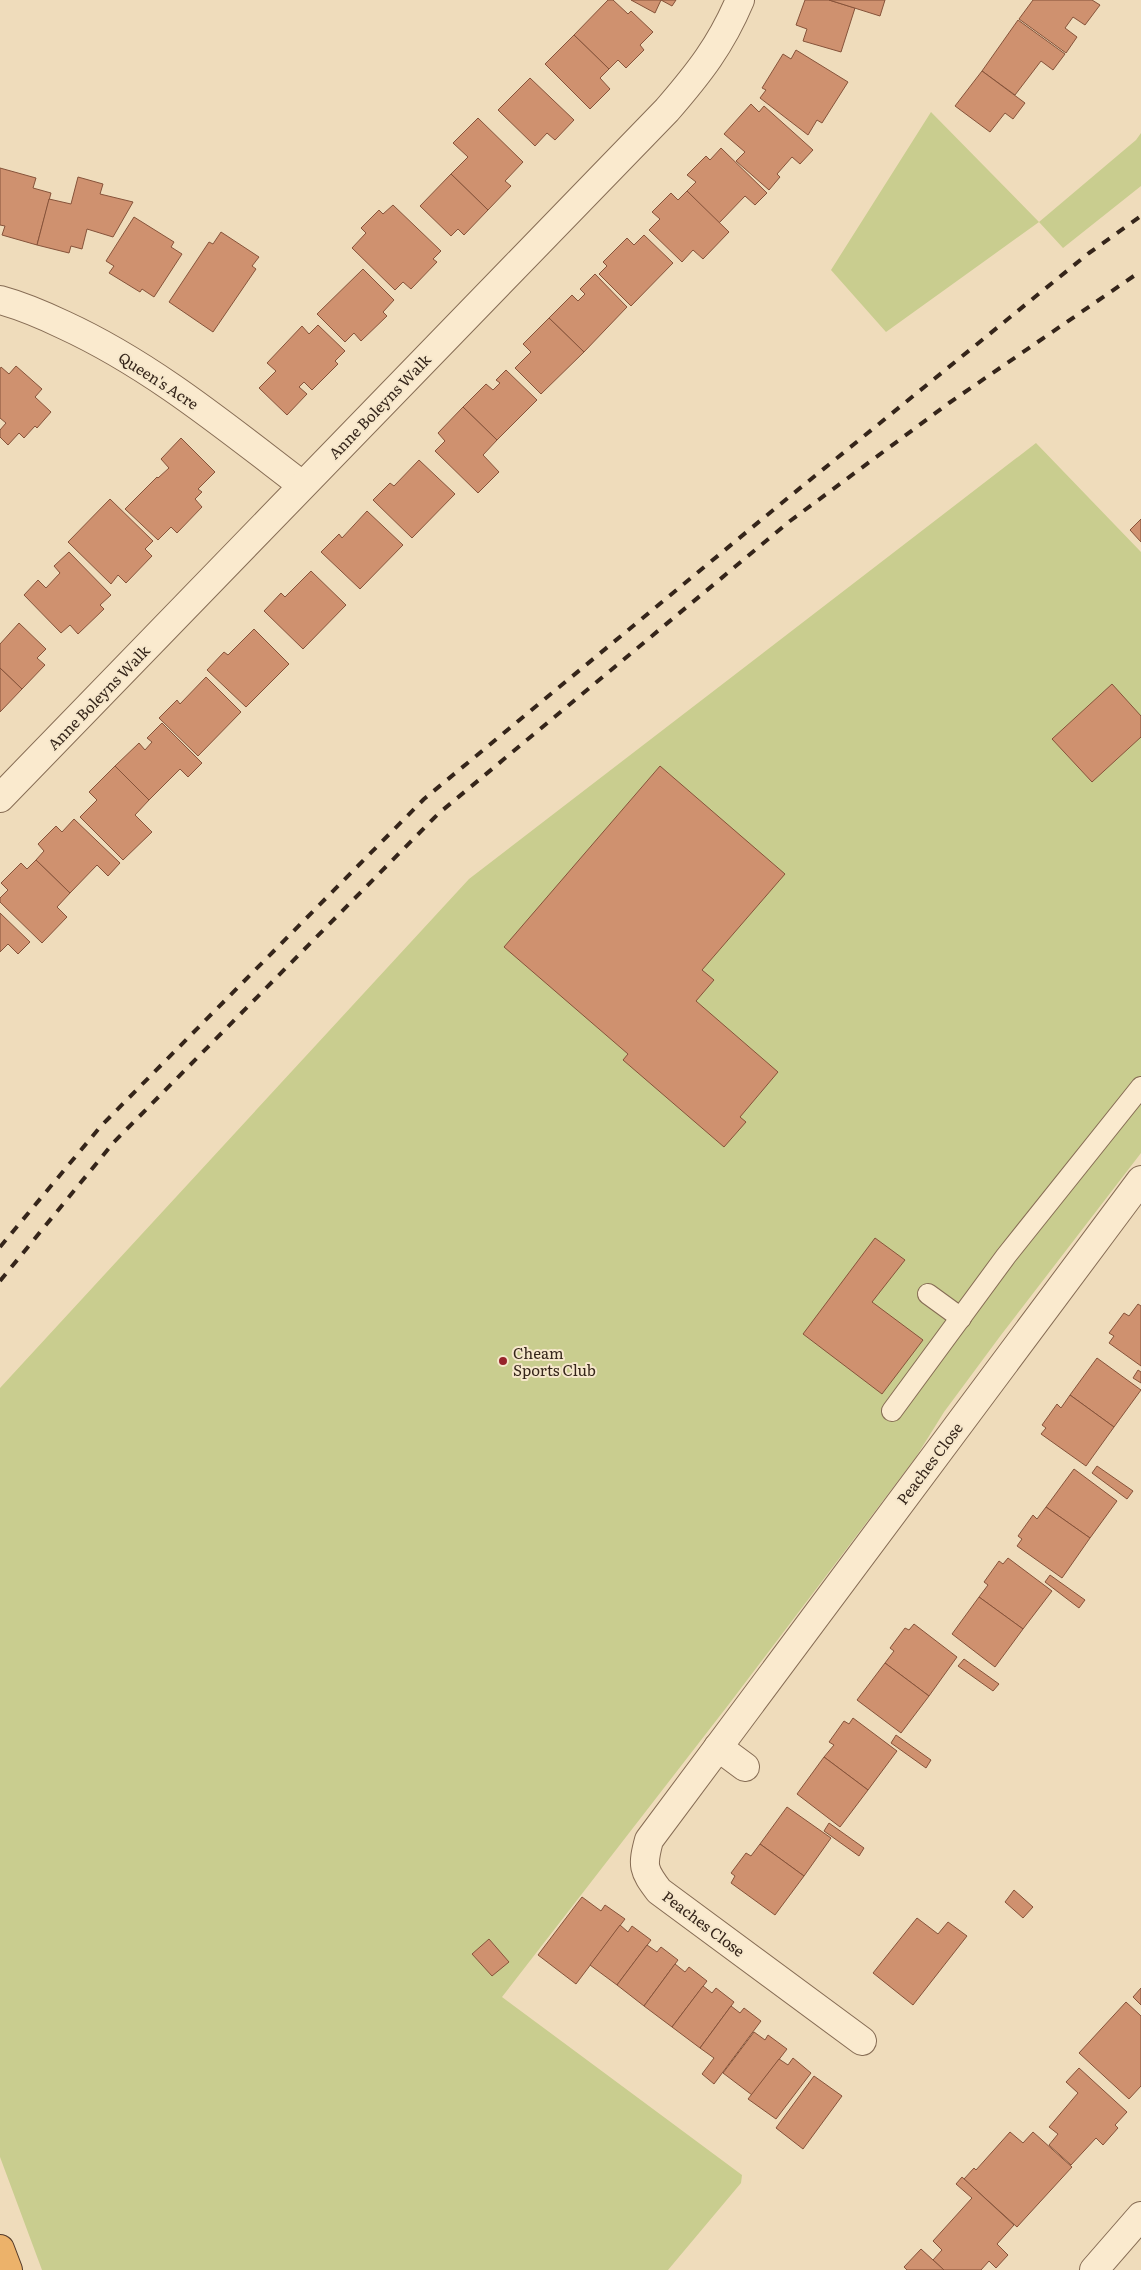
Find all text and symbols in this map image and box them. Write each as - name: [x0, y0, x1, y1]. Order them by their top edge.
- street label: Queen's Acre: [114, 345, 204, 415]
- street label: Anne Boleyns Walk: [323, 348, 436, 464]
- street label: Anne Boleyns Walk: [42, 639, 155, 755]
- place label: Cheam Sports Club: [513, 1341, 596, 1381]
- marker: Cheam Sports Club: [497, 1355, 509, 1367]
- street label: Peaches Close: [890, 1417, 968, 1509]
- street label: Peaches Close: [658, 1884, 750, 1962]

